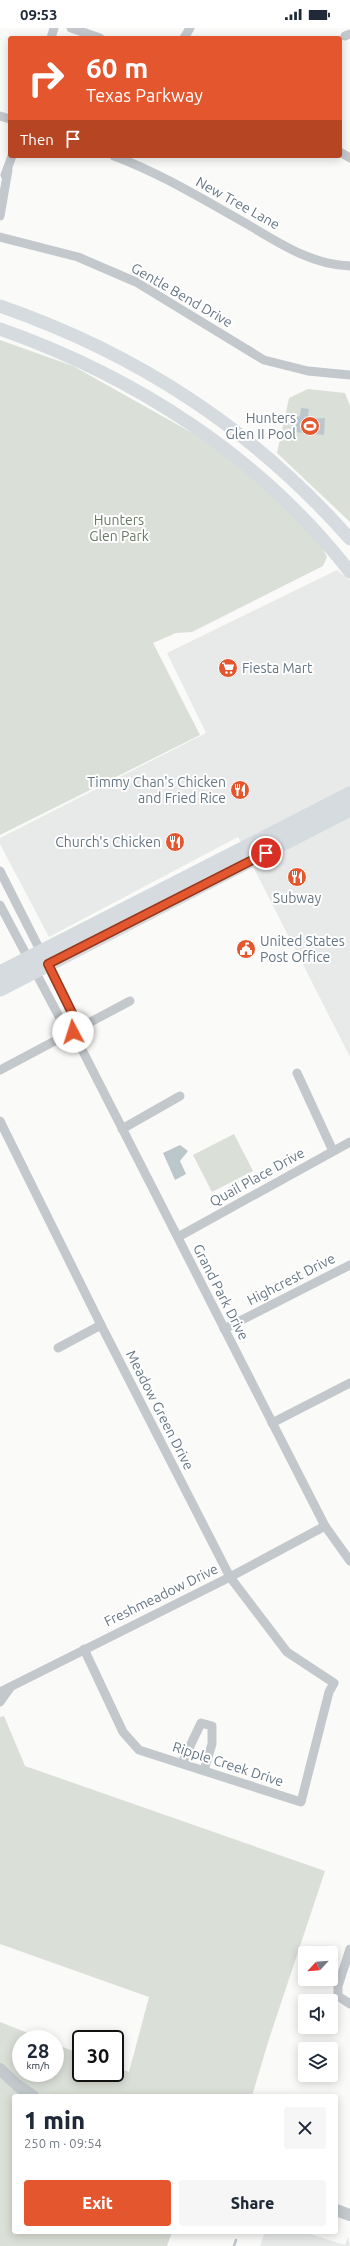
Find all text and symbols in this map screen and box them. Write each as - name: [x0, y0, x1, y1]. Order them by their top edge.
- text: 09:53: [20, 6, 58, 23]
- icon: right: [20, 52, 72, 104]
- text: 60 m: [86, 52, 148, 83]
- text: Texas Parkway: [86, 85, 203, 105]
- icon: arrive: [62, 128, 84, 150]
- text: Then: [20, 131, 54, 148]
- street label: New Tree Lane: [193, 173, 283, 233]
- street label: Gentle Bend Drive: [129, 260, 235, 330]
- place label: Hunters Glen II Pool: [225, 410, 296, 442]
- sports icon: Hunters Glen II Pool: [299, 415, 321, 437]
- park label: Hunters Glen Park: [89, 512, 149, 544]
- supermarket icon: Fiesta Mart: [217, 657, 239, 679]
- place label: Fiesta Mart: [242, 660, 313, 676]
- place label: Timmy Chan's Chicken and Fried Rice: [87, 774, 226, 806]
- restaurant icon: Timmy Chan's Chicken and Fried Rice: [229, 779, 251, 801]
- restaurant icon: Church's Chicken: [164, 831, 186, 853]
- place label: Church's Chicken: [55, 834, 161, 850]
- pin: [249, 836, 283, 870]
- icon: arrive: [255, 842, 277, 864]
- restaurant icon: Subway: [286, 866, 308, 888]
- place label: Subway: [273, 890, 321, 906]
- place label: United States Post Office: [260, 933, 345, 965]
- public building icon: United States Post Office: [235, 938, 257, 960]
- position arrow: [52, 1011, 94, 1053]
- street label: Quail Place Drive: [207, 1144, 307, 1210]
- street label: Grand Park Drive: [190, 1241, 252, 1343]
- street label: Highcrest Drive: [244, 1250, 338, 1308]
- street label: Meadow Green Drive: [123, 1348, 197, 1472]
- street label: Freshmeadow Drive: [101, 1560, 221, 1630]
- street label: Ripple Creek Drive: [170, 1738, 286, 1790]
- north arrow: [298, 1946, 338, 1986]
- map controls: [298, 1946, 338, 2082]
- button: sound: [298, 1994, 338, 2034]
- speed limit sign: 30: [72, 2030, 124, 2082]
- text: 28: [27, 2039, 49, 2062]
- button: layers: [298, 2042, 338, 2082]
- text: km/h: [26, 2060, 50, 2071]
- text: 1 min: [24, 2107, 85, 2134]
- button: close: [284, 2107, 326, 2149]
- text: 250 m · 09:54: [24, 2136, 102, 2150]
- button: Exit: [24, 2180, 171, 2226]
- button: Share: [179, 2180, 326, 2226]

